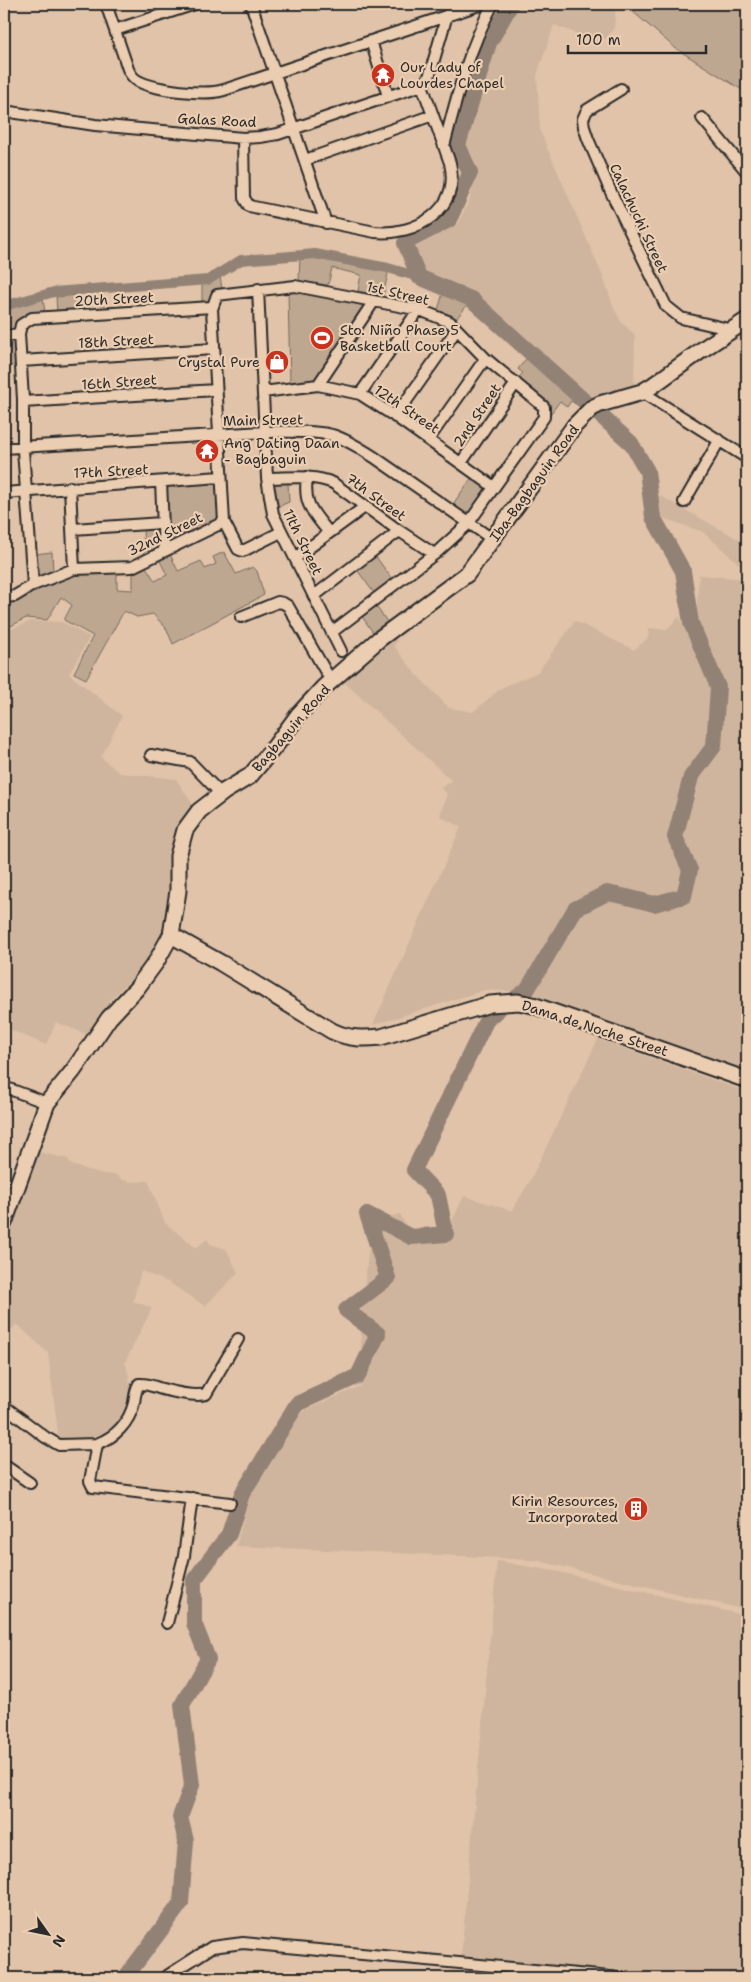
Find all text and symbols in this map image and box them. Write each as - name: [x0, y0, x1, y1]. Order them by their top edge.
- scale bar: [568, 22, 706, 54]
- text: 100 m: [576, 30, 621, 50]
- place label: Our Lady of Lourdes Chapel: [400, 58, 504, 92]
- temple icon: Our Lady of Lourdes Chapel: [370, 62, 396, 88]
- street label: Galas Road: [177, 109, 257, 131]
- street label: Calachuchi Street: [606, 161, 672, 275]
- street label: 1st Street: [365, 277, 431, 309]
- street label: 20th Street: [74, 288, 154, 310]
- place label: Sto. Niño Phase 5 Basketball Court: [340, 321, 459, 355]
- sports icon: Sto. Niño Phase 5 Basketball Court: [309, 325, 335, 351]
- street label: 18th Street: [78, 330, 154, 352]
- shop icon: Crystal Pure: [264, 349, 290, 375]
- place label: Crystal Pure: [178, 353, 260, 371]
- street label: 16th Street: [81, 370, 157, 394]
- street label: 2nd Street: [449, 380, 505, 450]
- street label: 12th Street: [371, 381, 443, 437]
- street label: Main Street: [223, 410, 303, 430]
- street label: Iba-Bagbaguin Road: [485, 421, 583, 545]
- place label: Ang Dating Daan - Bagbaguin: [224, 434, 340, 468]
- temple icon: Ang Dating Daan - Bagbaguin: [194, 438, 220, 464]
- street label: 17th Street: [73, 460, 149, 482]
- street label: 7th Street: [342, 469, 410, 525]
- street label: 11th Street: [279, 506, 327, 578]
- street label: 32nd Street: [124, 508, 206, 560]
- street label: Bagbaguin Road: [248, 680, 334, 776]
- street label: Dama de Noche Street: [520, 996, 670, 1060]
- place label: Kirin Resources, Incorporated: [512, 1492, 618, 1526]
- building icon: Kirin Resources, Incorporated: [623, 1496, 649, 1522]
- north arrow: [22, 1910, 72, 1960]
- text: N: [48, 1932, 69, 1951]

